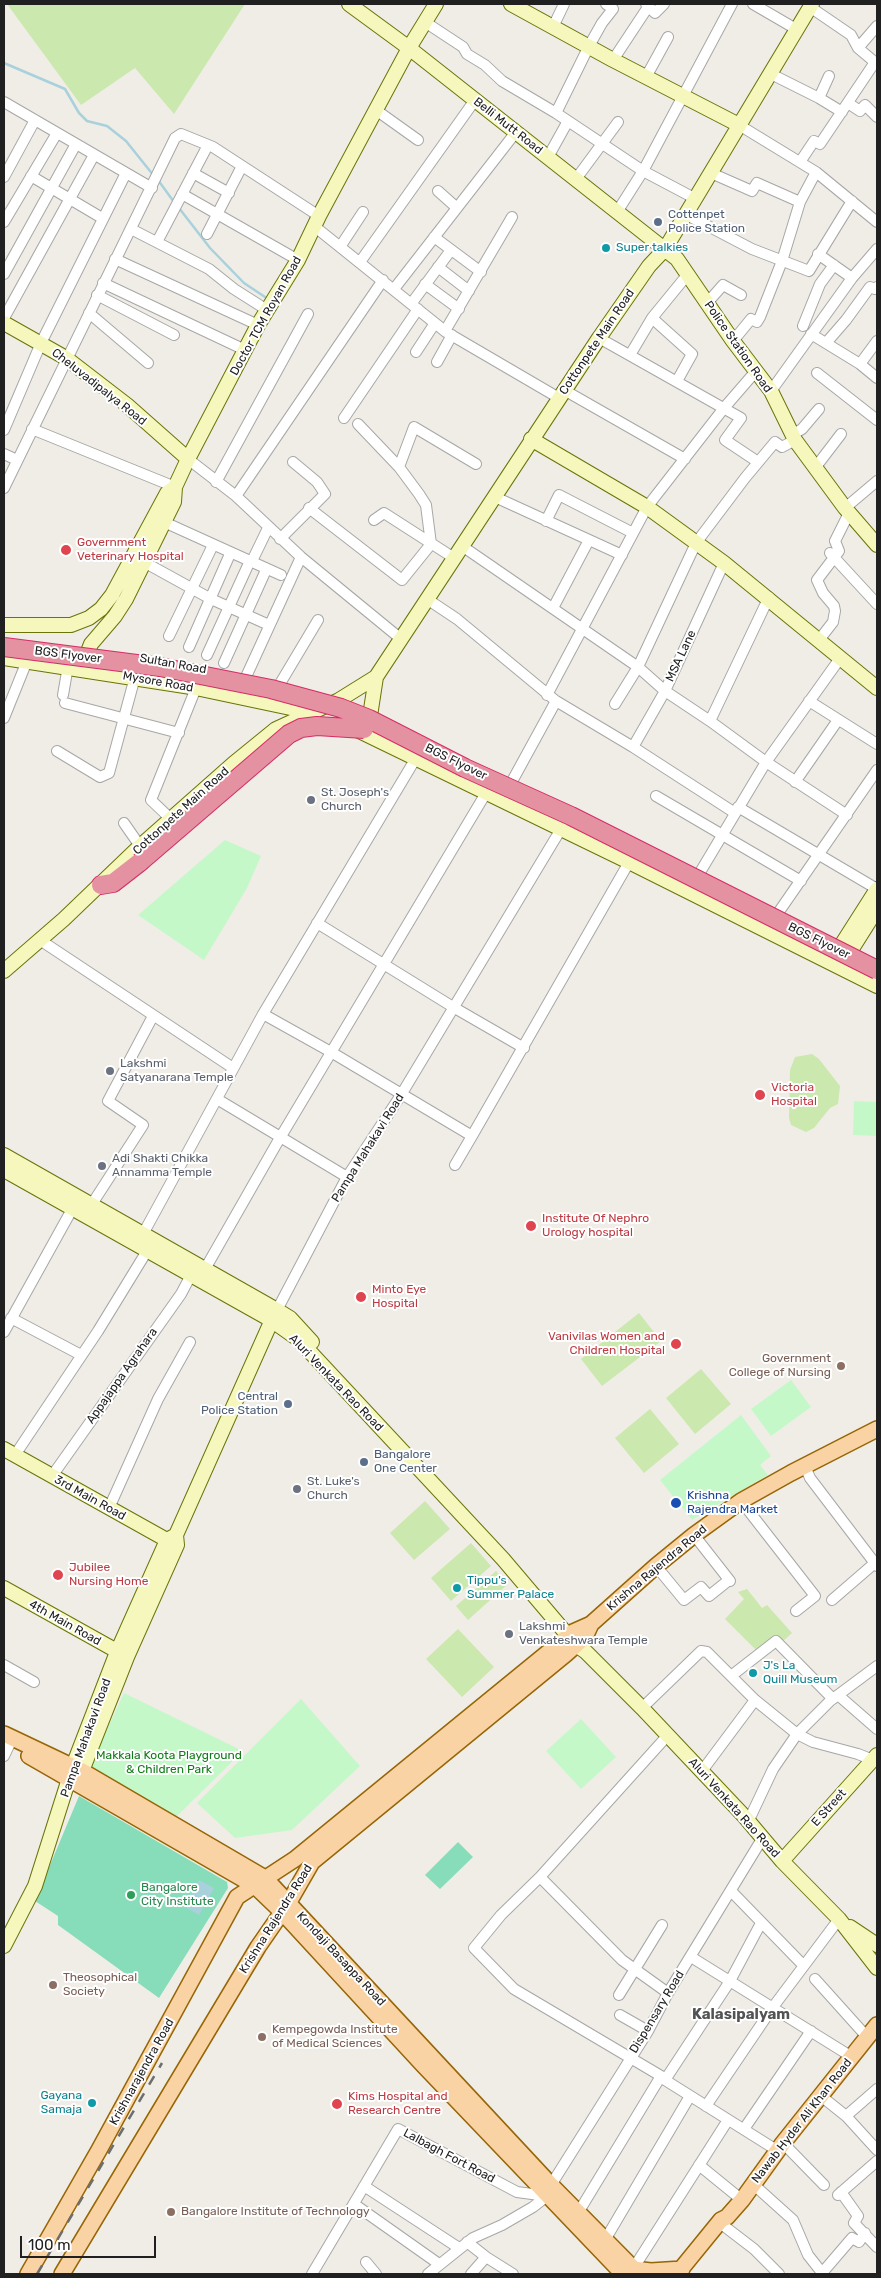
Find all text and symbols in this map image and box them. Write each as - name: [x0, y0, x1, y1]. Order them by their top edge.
- street label: Belli Mutt Road: [471, 94, 545, 158]
- place label: Cottenpet Police Station: [668, 208, 745, 236]
- marker: Cottenpet Police Station: [652, 216, 664, 228]
- place label: Super talkies: [616, 241, 688, 255]
- marker: Super talkies: [600, 242, 612, 254]
- street label: Doctor TCM Royan Road: [227, 254, 305, 378]
- street label: Cottonpete Main Road: [556, 286, 638, 398]
- street label: Police Station Road: [701, 298, 775, 396]
- street label: Cheluvadipalya Road: [49, 346, 149, 428]
- place label: Government Veterinary Hospital: [77, 536, 184, 564]
- marker: Government Veterinary Hospital: [59, 543, 73, 557]
- street label: MSA Lane: [663, 628, 699, 684]
- street label: BGS Flyover: [34, 644, 102, 666]
- street label: Sultan Road: [138, 651, 208, 677]
- street label: Mysore Road: [122, 669, 194, 695]
- street label: BGS Flyover: [423, 741, 489, 783]
- street label: Cottonpete Main Road: [130, 764, 232, 858]
- place label: St. Joseph's Church: [321, 786, 389, 814]
- marker: St. Joseph's Church: [305, 794, 317, 806]
- street label: BGS Flyover: [786, 920, 852, 962]
- place label: Lakshmi Satyanarana Temple: [120, 1057, 234, 1085]
- marker: Lakshmi Satyanarana Temple: [104, 1065, 116, 1077]
- place label: Victoria Hospital: [771, 1081, 817, 1109]
- marker: Victoria Hospital: [753, 1088, 767, 1102]
- street label: Pampa Mahakavi Road: [329, 1091, 407, 1205]
- place label: Adi Shakti Chikka Annamma Temple: [112, 1152, 212, 1180]
- marker: Adi Shakti Chikka Annamma Temple: [96, 1160, 108, 1172]
- place label: Institute Of Nephro Urology hospital: [542, 1212, 649, 1240]
- marker: Institute Of Nephro Urology hospital: [524, 1219, 538, 1233]
- place label: Minto Eye Hospital: [372, 1283, 426, 1311]
- marker: Minto Eye Hospital: [354, 1290, 368, 1304]
- street label: Appajappa Agrahara: [83, 1325, 161, 1427]
- place label: Vanivilas Women and Children Hospital: [548, 1330, 665, 1358]
- street label: Aluri Venkata Rao Road: [286, 1331, 386, 1435]
- marker: Vanivilas Women and Children Hospital: [669, 1337, 683, 1351]
- place label: Government College of Nursing: [729, 1352, 831, 1380]
- marker: Government College of Nursing: [835, 1360, 847, 1372]
- place label: Central Police Station: [201, 1390, 278, 1418]
- marker: Central Police Station: [282, 1398, 294, 1410]
- place label: Bangalore One Center: [374, 1448, 437, 1476]
- marker: Bangalore One Center: [358, 1456, 370, 1468]
- street label: 3rd Main Road: [52, 1472, 128, 1524]
- place label: St. Luke's Church: [307, 1475, 360, 1503]
- marker: St. Luke's Church: [291, 1483, 303, 1495]
- place label: Krishna Rajendra Market: [687, 1489, 778, 1517]
- marker: Krishna Rajendra Market: [669, 1496, 683, 1510]
- street label: Krishna Rajendra Road: [604, 1522, 710, 1614]
- place label: Jubilee Nursing Home: [69, 1561, 148, 1589]
- marker: Jubilee Nursing Home: [51, 1568, 65, 1582]
- place label: Tippu's Summer Palace: [467, 1574, 554, 1602]
- marker: Tippu's Summer Palace: [451, 1582, 463, 1594]
- street label: 4th Main Road: [26, 1597, 104, 1649]
- place label: Lakshmi Venkateshwara Temple: [519, 1620, 648, 1648]
- marker: Lakshmi Venkateshwara Temple: [503, 1628, 515, 1640]
- place label: J's La Quill Museum: [763, 1659, 838, 1687]
- marker: J's La Quill Museum: [747, 1667, 759, 1679]
- street label: Pampa Mahakavi Road: [58, 1677, 114, 1799]
- park label: Makkala Koota Playground & Children Park: [96, 1749, 242, 1777]
- street label: Aluri Venkata Rao Road: [685, 1755, 783, 1861]
- street label: E Street: [809, 1786, 849, 1830]
- street label: Krishna Rajendra Road: [236, 1862, 316, 1976]
- place label: Bangalore City Institute: [141, 1881, 214, 1909]
- marker: Bangalore City Institute: [125, 1889, 137, 1901]
- street label: Kondaji Basappa Road: [294, 1909, 388, 2009]
- street label: Dispensary Road: [627, 1968, 687, 2056]
- place label: Theosophical Society: [63, 1971, 137, 1999]
- marker: Theosophical Society: [47, 1979, 59, 1991]
- district label: Kalasipalyam: [692, 2006, 790, 2024]
- street label: Krishnarajendra Road: [107, 2016, 177, 2128]
- place label: Kempegowda Institute of Medical Sciences: [272, 2023, 398, 2051]
- marker: Kempegowda Institute of Medical Sciences: [256, 2031, 268, 2043]
- street label: Nawab Hyder Ali Khan Road: [749, 2056, 855, 2186]
- place label: Gayana Samaja: [40, 2089, 82, 2117]
- place label: Kims Hospital and Research Centre: [348, 2090, 448, 2118]
- marker: Gayana Samaja: [86, 2097, 98, 2109]
- marker: Kims Hospital and Research Centre: [330, 2097, 344, 2111]
- street label: Lalbagh Fort Road: [401, 2126, 497, 2186]
- place label: Bangalore Institute of Technology: [181, 2205, 370, 2219]
- marker: Bangalore Institute of Technology: [165, 2206, 177, 2218]
- scale bar: [22, 2226, 159, 2258]
- text: 100 m: [28, 2236, 70, 2254]

